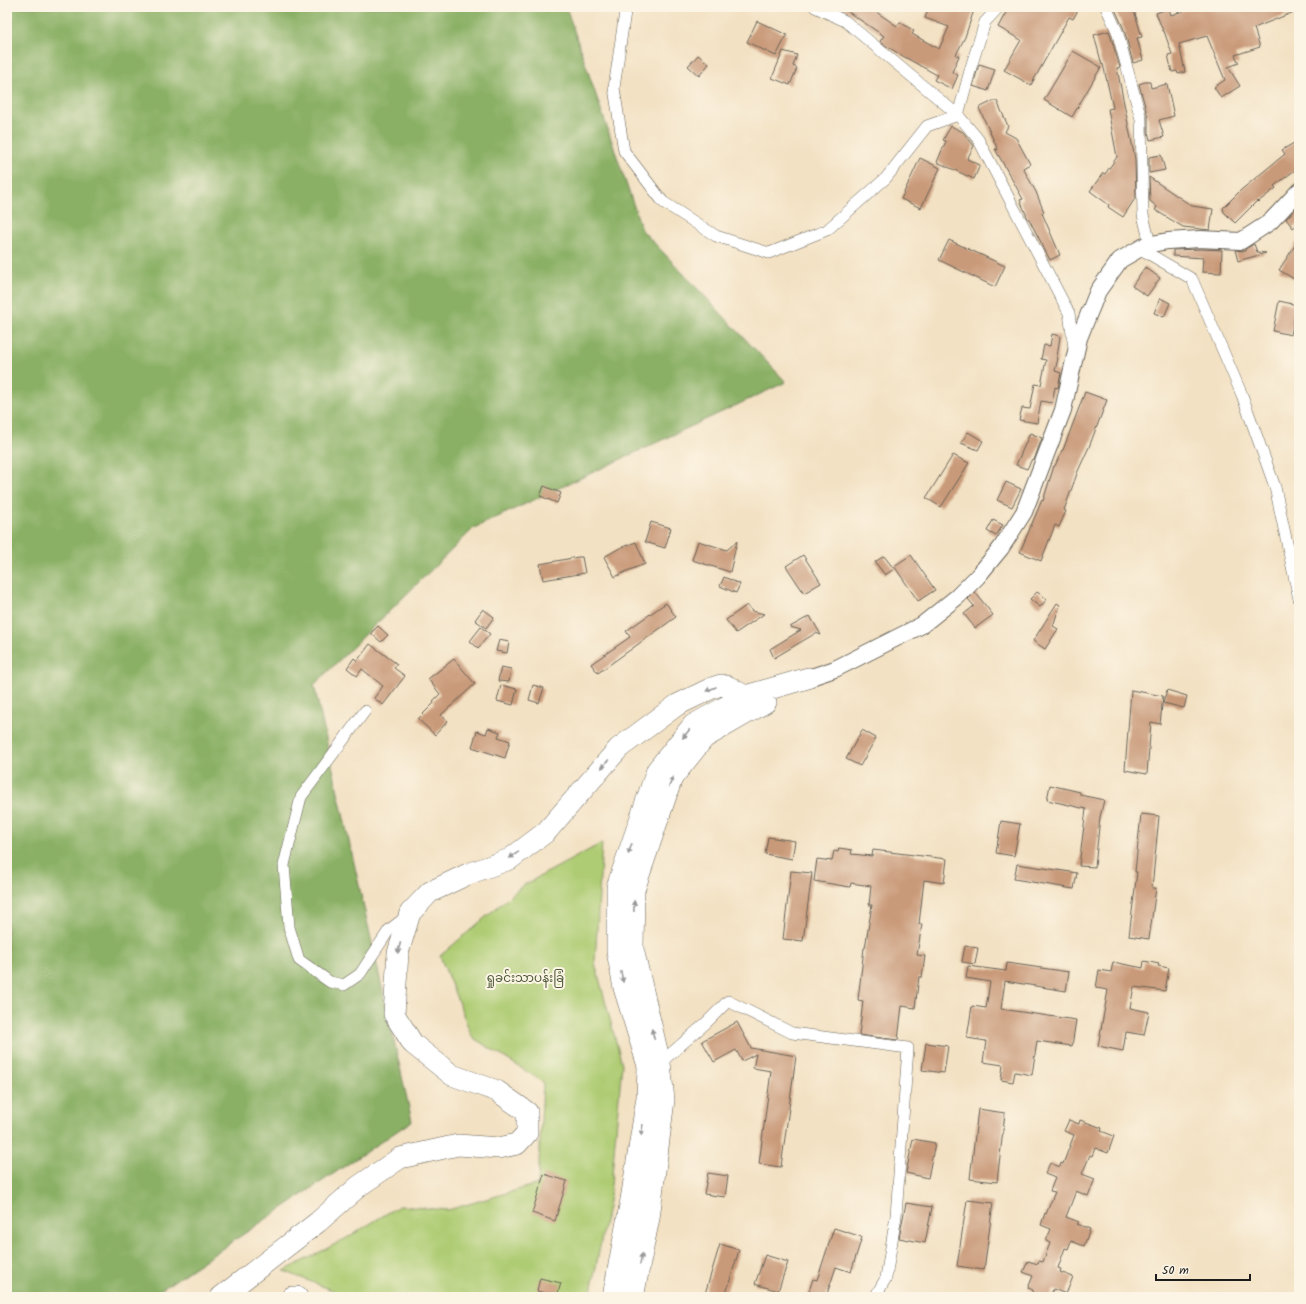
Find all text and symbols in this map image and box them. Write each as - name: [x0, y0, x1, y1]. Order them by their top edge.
- one-way arrow: [704, 687, 716, 693]
- one-way arrow: [682, 728, 690, 739]
- one-way arrow: [601, 758, 610, 769]
- one-way arrow: [668, 776, 675, 788]
- one-way arrow: [627, 843, 633, 855]
- one-way arrow: [509, 851, 520, 859]
- one-way arrow: [631, 899, 637, 912]
- one-way arrow: [396, 943, 402, 955]
- park label: ရှုခင်းသာပန်းခြံ: [486, 969, 564, 988]
- one-way arrow: [619, 970, 625, 983]
- one-way arrow: [650, 1027, 656, 1039]
- one-way arrow: [639, 1124, 645, 1136]
- one-way arrow: [638, 1253, 644, 1265]
- scale bar: [1156, 1256, 1250, 1282]
- text: 50 m: [1162, 1261, 1189, 1280]

